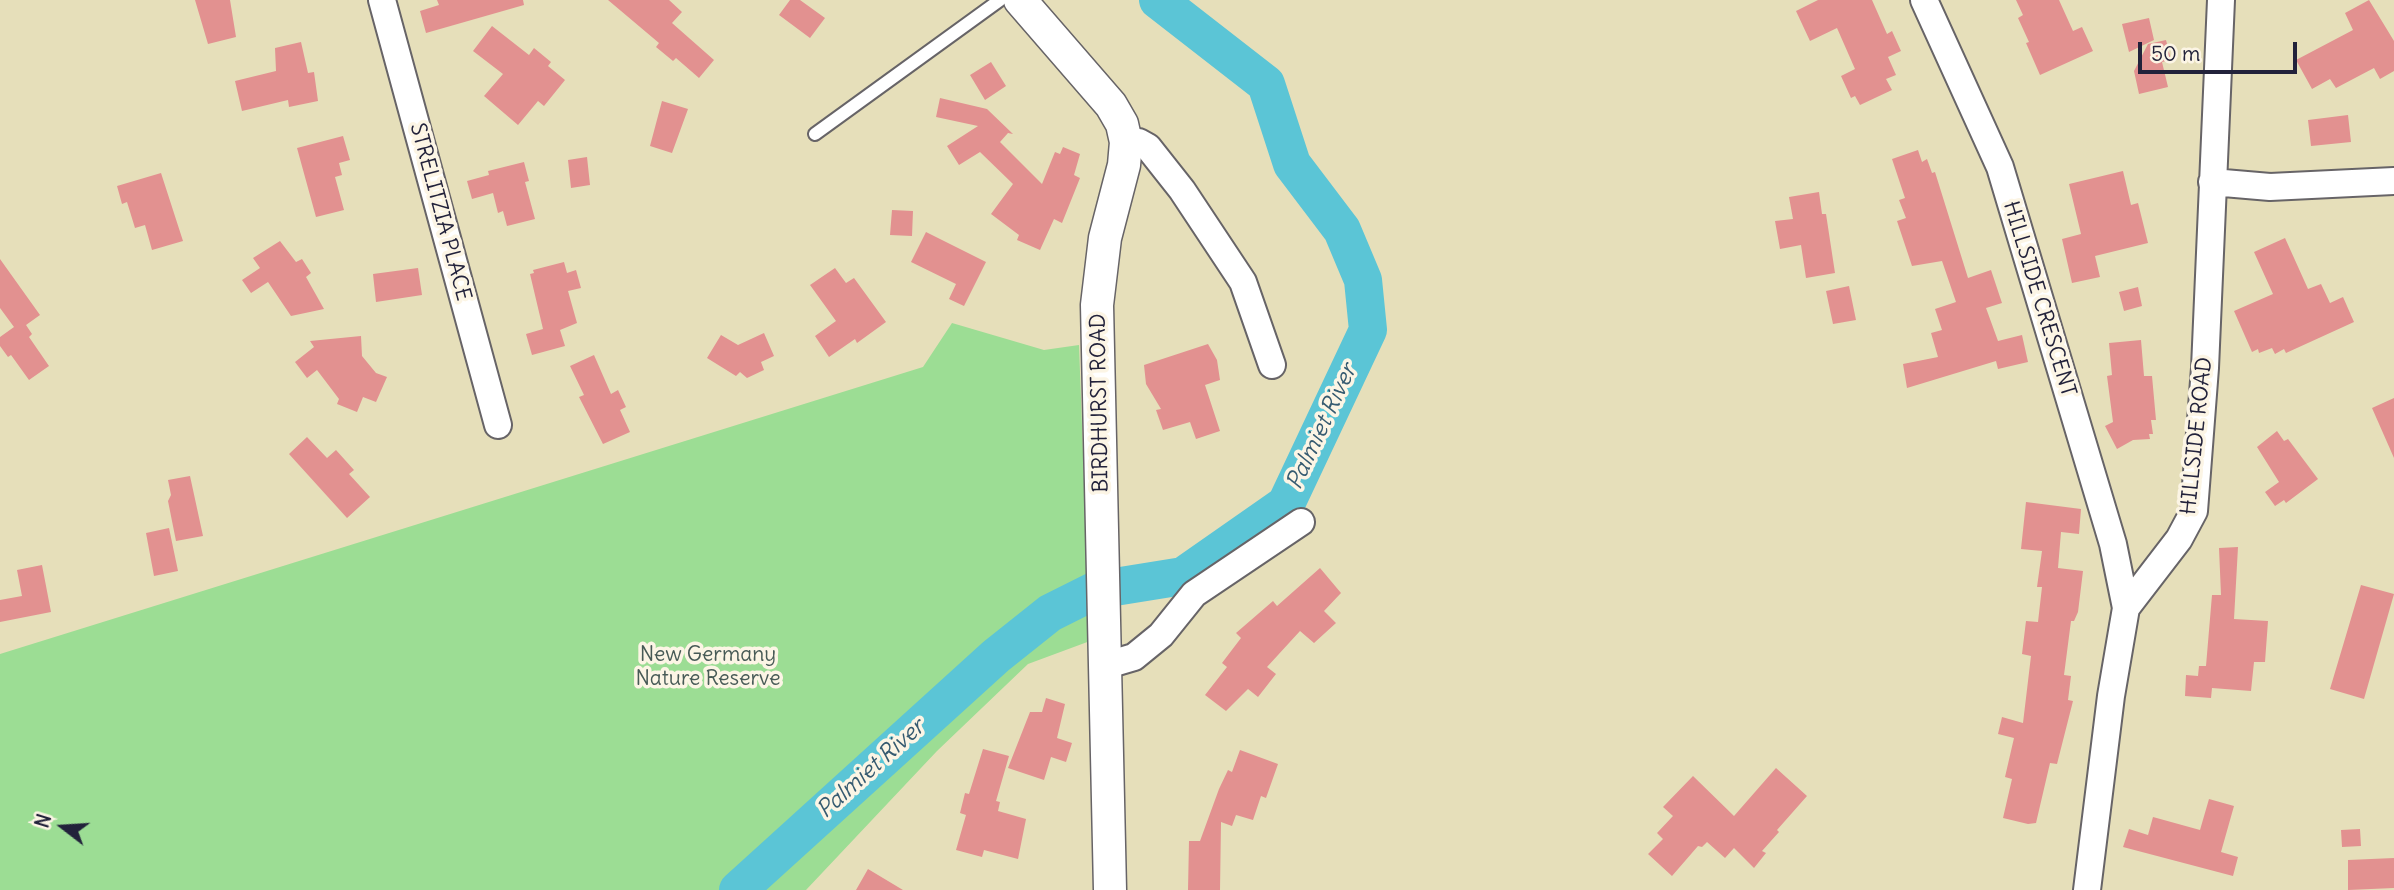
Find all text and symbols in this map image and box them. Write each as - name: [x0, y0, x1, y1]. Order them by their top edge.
- scale bar: [2142, 28, 2301, 72]
- text: 50 m: [2151, 40, 2200, 67]
- street label: STRELITZIA PLACE: [404, 120, 476, 304]
- street label: HILLSIDE CRESCENT: [1997, 198, 2081, 400]
- street label: BIRDHURST ROAD: [1086, 313, 1114, 493]
- street label: HILLSIDE ROAD: [2176, 356, 2218, 516]
- water label: Palmiet River: [1281, 360, 1363, 494]
- park label: New Germany Nature Reserve: [635, 642, 781, 692]
- water label: Palmiet River: [812, 714, 930, 824]
- north arrow: [28, 792, 98, 862]
- text: N: [30, 811, 56, 831]

